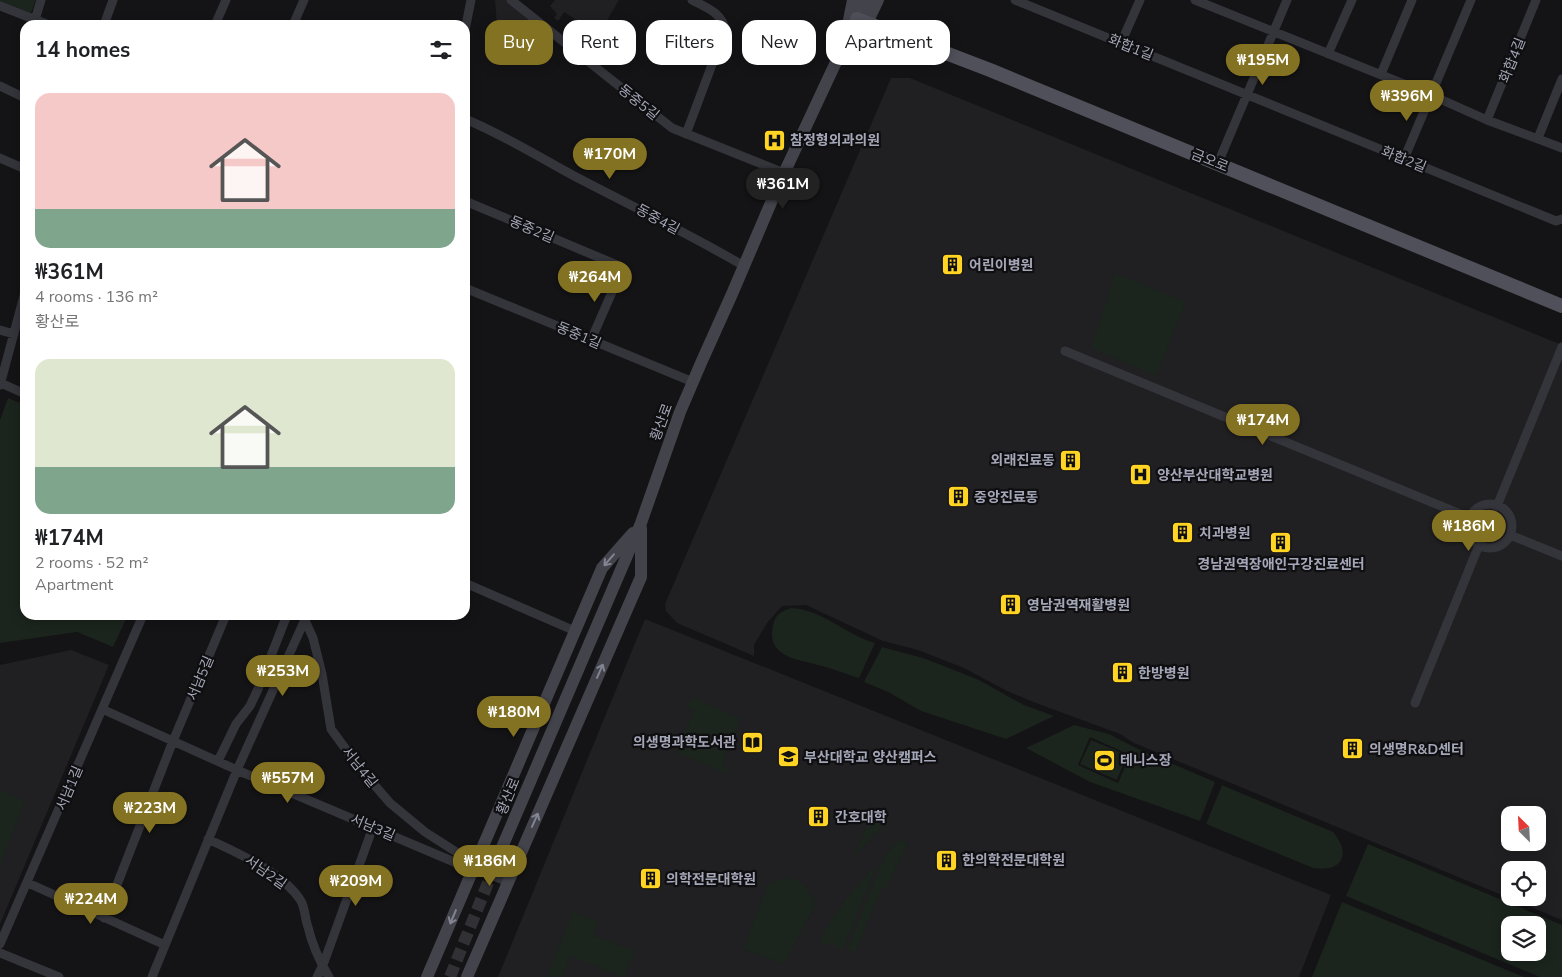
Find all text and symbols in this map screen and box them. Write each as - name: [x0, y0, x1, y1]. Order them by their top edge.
- chip: Buy: [485, 20, 553, 65]
- chip: Rent: [563, 20, 636, 65]
- chip: Filters: [646, 20, 732, 65]
- chip: New: [742, 20, 816, 65]
- chip: Apartment: [826, 20, 950, 65]
- street label: 화합1길: [1105, 30, 1156, 65]
- street label: 화합4길: [1495, 35, 1530, 86]
- text: 14 homes: [35, 36, 130, 64]
- icon: filters: [427, 36, 455, 64]
- pin: ₩195M: [1228, 44, 1298, 86]
- text: ₩195M: [1237, 49, 1289, 71]
- street label: 동중5길: [614, 80, 663, 125]
- pin: ₩396M: [1372, 80, 1442, 122]
- text: ₩396M: [1381, 85, 1433, 107]
- icon: home: [200, 125, 290, 215]
- hospital icon: 참정형외과의원: [762, 128, 786, 152]
- place label: 참정형외과의원: [790, 131, 880, 150]
- pin: ₩170M: [575, 138, 645, 180]
- street label: 화합2길: [1378, 142, 1429, 177]
- text: ₩170M: [584, 143, 636, 165]
- street label: 금오로: [1188, 144, 1231, 177]
- pin: ₩361M: [748, 168, 818, 210]
- text: ₩361M: [757, 173, 809, 195]
- street label: 동중4길: [633, 200, 683, 239]
- street label: 동중2길: [506, 212, 557, 247]
- building icon: 어린이병원: [941, 253, 965, 277]
- place label: 어린이병원: [969, 256, 1033, 275]
- text: ₩361M: [35, 258, 104, 286]
- pin: ₩264M: [560, 260, 630, 303]
- text: ₩264M: [569, 266, 621, 288]
- text: 4 rooms · 136 m²: [35, 286, 158, 308]
- text: 황산로: [35, 311, 79, 333]
- street label: 동중1길: [553, 318, 604, 353]
- icon: home: [200, 392, 290, 482]
- street label: 황산로: [646, 401, 677, 444]
- pin: ₩174M: [1228, 404, 1298, 446]
- text: ₩174M: [1237, 409, 1289, 431]
- building icon: 외래진료동: [1059, 448, 1083, 472]
- place label: 외래진료동: [991, 451, 1055, 470]
- hospital icon: 양산부산대학교병원: [1129, 463, 1153, 487]
- place label: 양산부산대학교병원: [1157, 466, 1273, 485]
- building icon: 중앙진료동: [946, 485, 970, 509]
- place label: 중앙진료동: [974, 488, 1039, 507]
- pin: ₩186M: [1434, 510, 1504, 552]
- text: ₩186M: [1443, 515, 1495, 537]
- building icon: 치과병원: [1171, 521, 1195, 545]
- text: ₩174M: [35, 524, 104, 552]
- place label: 치과병원: [1199, 524, 1251, 543]
- building icon: 경남권역장애인구강진료센터: [1269, 530, 1293, 554]
- text: 2 rooms · 52 m²: [35, 552, 148, 574]
- one-way arrow: [604, 553, 615, 566]
- place label: 경남권역장애인구강진료센터: [1197, 555, 1365, 574]
- text: Apartment: [35, 574, 113, 596]
- building icon: 영남권역재활병원: [999, 593, 1023, 617]
- place label: 영남권역재활병원: [1027, 596, 1130, 615]
- street label: 서남5길: [183, 653, 218, 704]
- pin: ₩253M: [248, 654, 318, 697]
- text: ₩253M: [257, 660, 309, 682]
- building icon: 한방병원: [1110, 661, 1134, 685]
- one-way arrow: [596, 664, 606, 679]
- place label: 한방병원: [1138, 664, 1190, 683]
- pin: ₩180M: [479, 696, 549, 738]
- text: ₩180M: [488, 701, 540, 723]
- library icon: 의생명과학도서관: [740, 730, 764, 754]
- place label: 의생명과학도서관: [633, 733, 736, 752]
- building icon: 의생명R&D센터: [1341, 737, 1365, 761]
- place label: 의생명R&D센터: [1369, 740, 1464, 759]
- street label: 서남4길: [337, 743, 382, 792]
- school or university icon: 부산대학교 양산캠퍼스: [776, 745, 800, 769]
- place label: 부산대학교 양산캠퍼스: [804, 748, 937, 767]
- sports icon: 테니스장: [1092, 748, 1116, 772]
- place label: 테니스장: [1120, 751, 1172, 770]
- pin: ₩557M: [253, 762, 323, 804]
- street label: 서남1길: [52, 763, 87, 814]
- text: ₩557M: [262, 767, 314, 789]
- street label: 황산로: [492, 775, 525, 818]
- pin: ₩223M: [115, 792, 185, 834]
- text: ₩223M: [124, 797, 176, 819]
- building icon: 간호대학: [807, 805, 831, 829]
- north arrow: [1501, 806, 1546, 851]
- map controls: [1501, 806, 1546, 961]
- place label: 간호대학: [835, 808, 887, 827]
- street label: 서남3길: [347, 810, 398, 845]
- one-way arrow: [531, 813, 541, 828]
- pin: ₩186M: [455, 844, 525, 887]
- building icon: 한의학전문대학원: [934, 848, 958, 872]
- text: ₩186M: [464, 850, 516, 872]
- street label: 서남2길: [241, 851, 290, 894]
- place label: 한의학전문대학원: [962, 851, 1065, 870]
- button: locate: [1501, 861, 1546, 906]
- pin: ₩209M: [321, 864, 391, 907]
- building icon: 의학전문대학원: [638, 867, 662, 891]
- text: ₩209M: [330, 870, 382, 892]
- place label: 의학전문대학원: [666, 870, 756, 889]
- pin: ₩224M: [56, 882, 126, 925]
- text: ₩224M: [65, 888, 117, 910]
- one-way arrow: [447, 909, 457, 924]
- button: layers: [1501, 916, 1546, 961]

